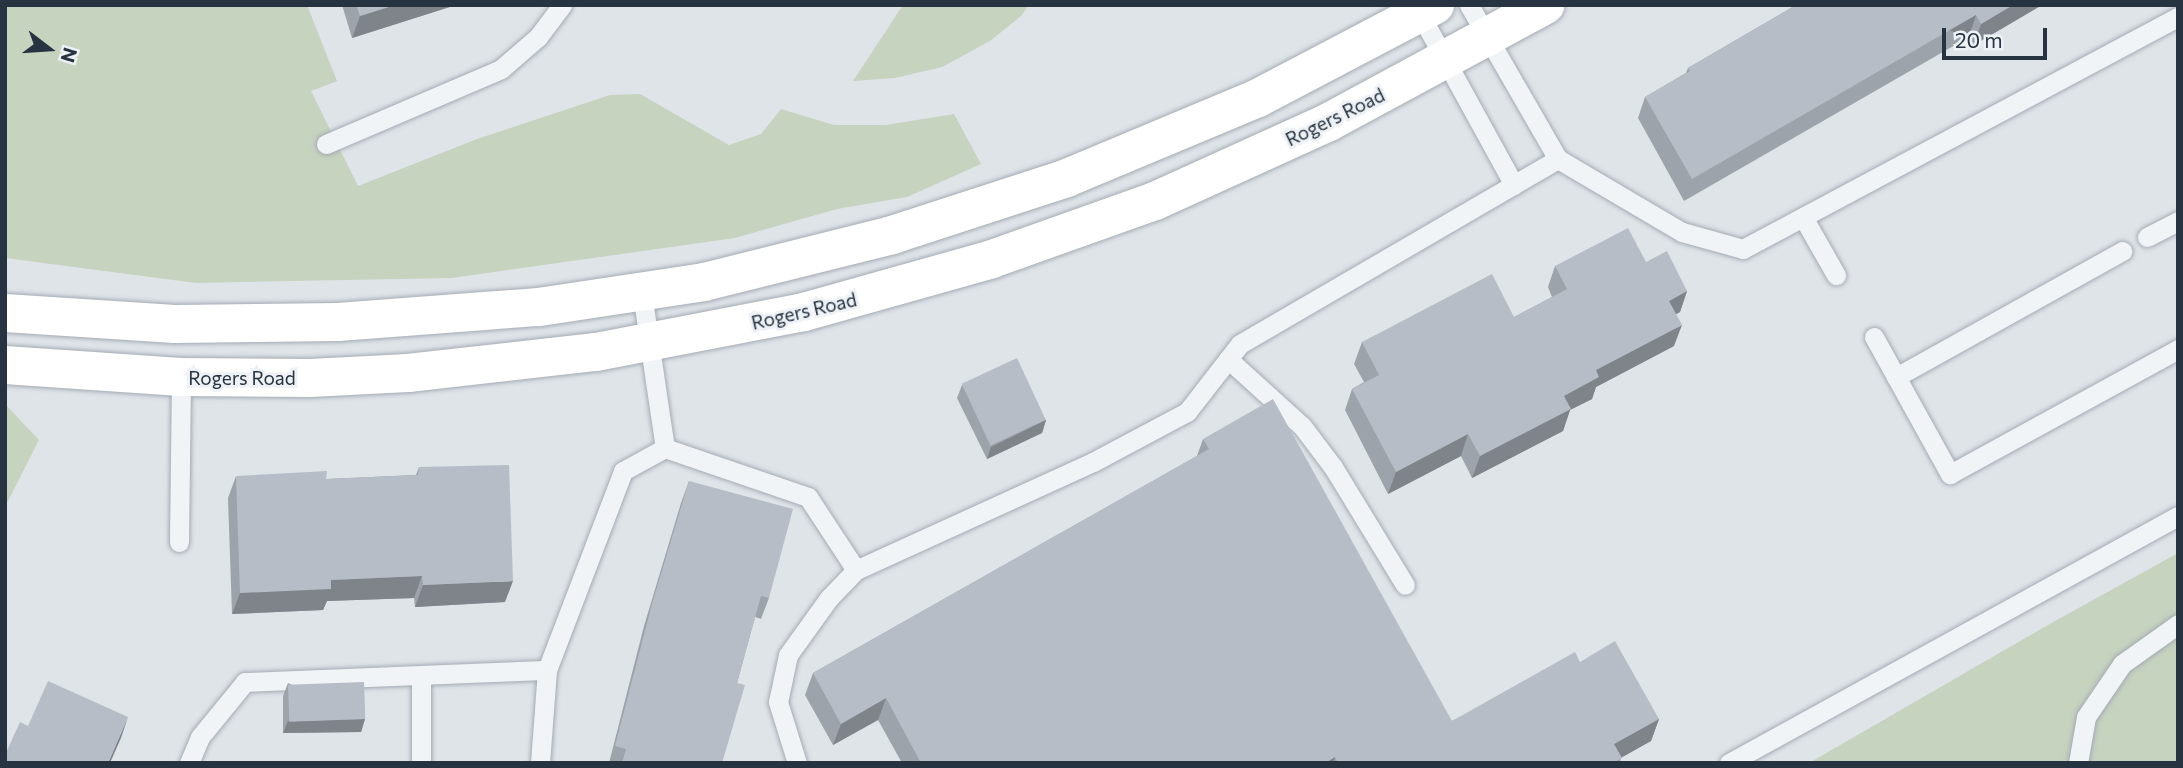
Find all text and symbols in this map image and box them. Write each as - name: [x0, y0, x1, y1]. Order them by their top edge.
- north arrow: [14, 14, 84, 84]
- scale bar: [1945, 14, 2050, 58]
- text: 20 m: [1955, 27, 2003, 52]
- text: N: [56, 45, 83, 65]
- street label: Rogers Road: [1282, 83, 1388, 151]
- street label: Rogers Road: [749, 288, 859, 334]
- street label: Rogers Road: [188, 367, 296, 389]

